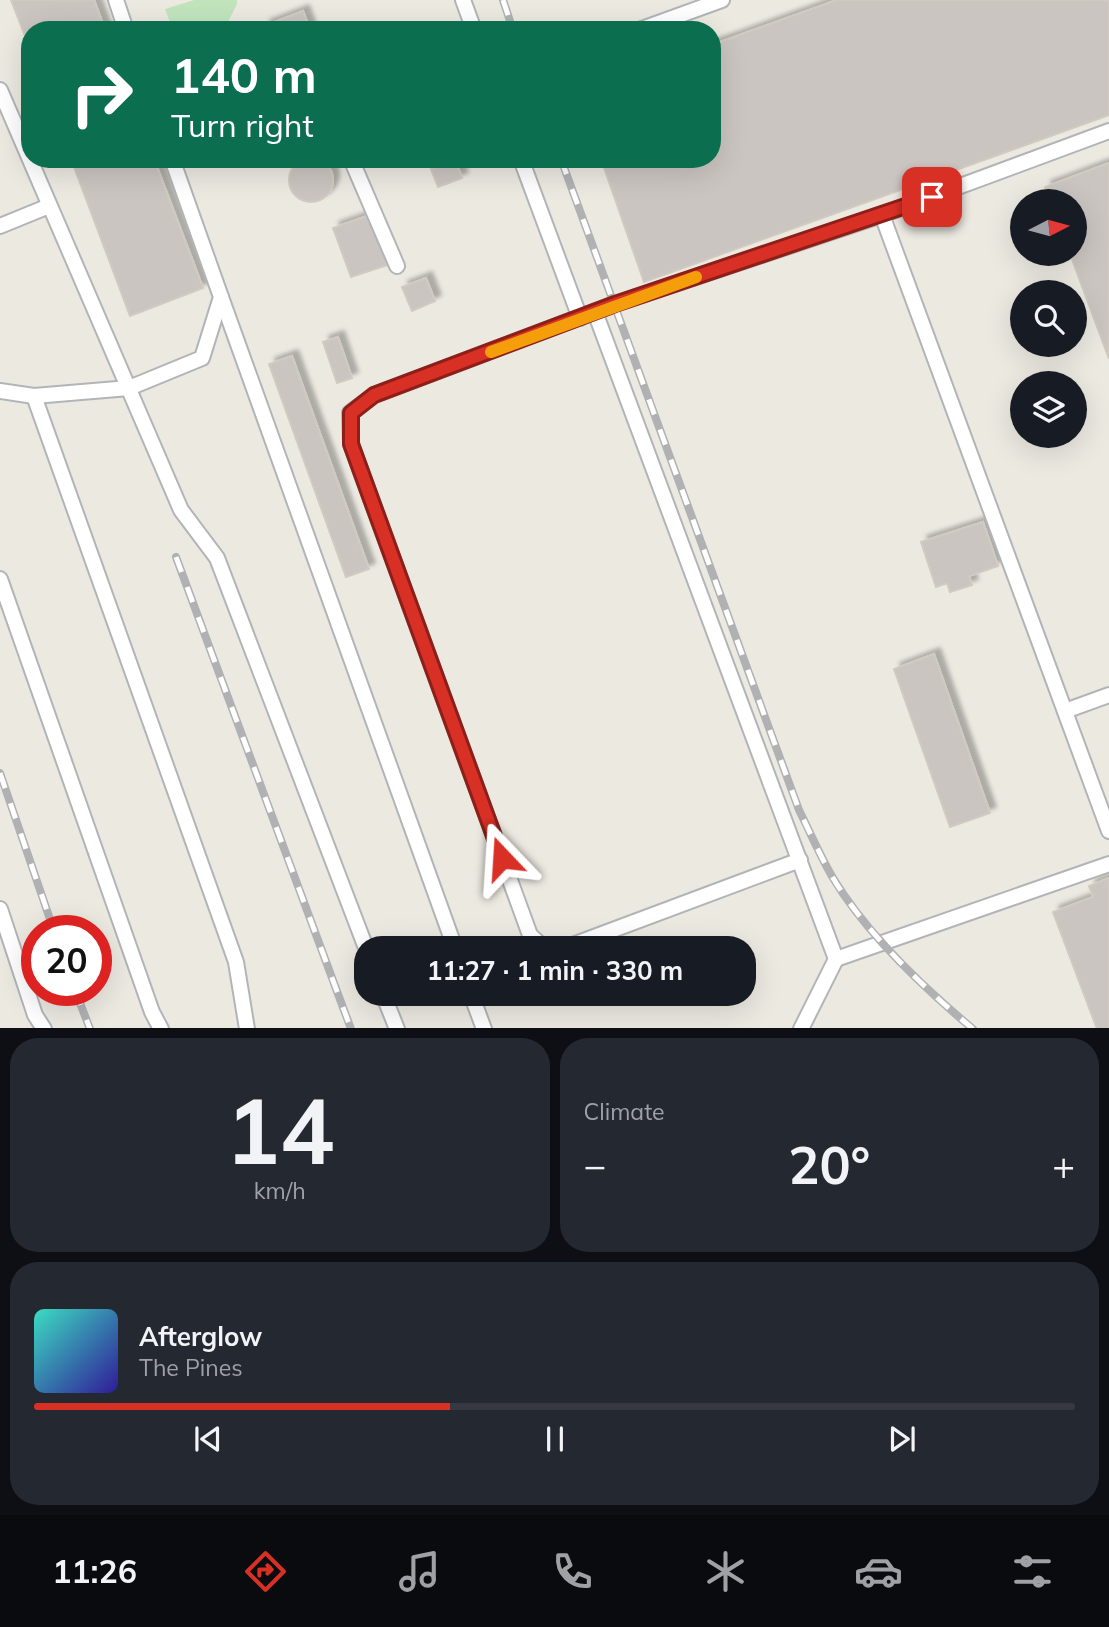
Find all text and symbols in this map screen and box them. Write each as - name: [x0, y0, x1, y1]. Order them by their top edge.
- text: 140 m: [171, 44, 317, 105]
- icon: right: [56, 49, 147, 140]
- text: Turn right: [171, 105, 314, 145]
- pin: [902, 167, 962, 227]
- icon: arrive: [913, 178, 951, 216]
- north arrow: [1010, 189, 1087, 266]
- map controls: [1010, 189, 1087, 448]
- button: search: [1010, 280, 1087, 357]
- button: layers: [1010, 371, 1087, 448]
- position arrow: [465, 821, 539, 895]
- speed limit sign: 20: [21, 915, 112, 1006]
- text: 11:27 · 1 min · 330 m: [427, 954, 683, 987]
- text: 14: [225, 1073, 334, 1187]
- text: Climate: [584, 1097, 665, 1126]
- text: 20°: [788, 1132, 870, 1197]
- text: −: [584, 1141, 606, 1189]
- text: +: [1052, 1141, 1075, 1189]
- text: km/h: [254, 1176, 306, 1205]
- text: Afterglow: [139, 1320, 262, 1353]
- text: The Pines: [139, 1353, 243, 1382]
- icon: previous: [189, 1420, 227, 1458]
- icon: pause: [536, 1420, 574, 1458]
- icon: next: [883, 1420, 921, 1458]
- icon: directions: [241, 1547, 290, 1596]
- icon: music: [395, 1547, 444, 1596]
- icon: phone: [548, 1547, 597, 1596]
- icon: climate: [701, 1547, 750, 1596]
- icon: car: [854, 1547, 903, 1596]
- icon: filters: [1008, 1547, 1057, 1596]
- text: 11:26: [52, 1551, 137, 1591]

